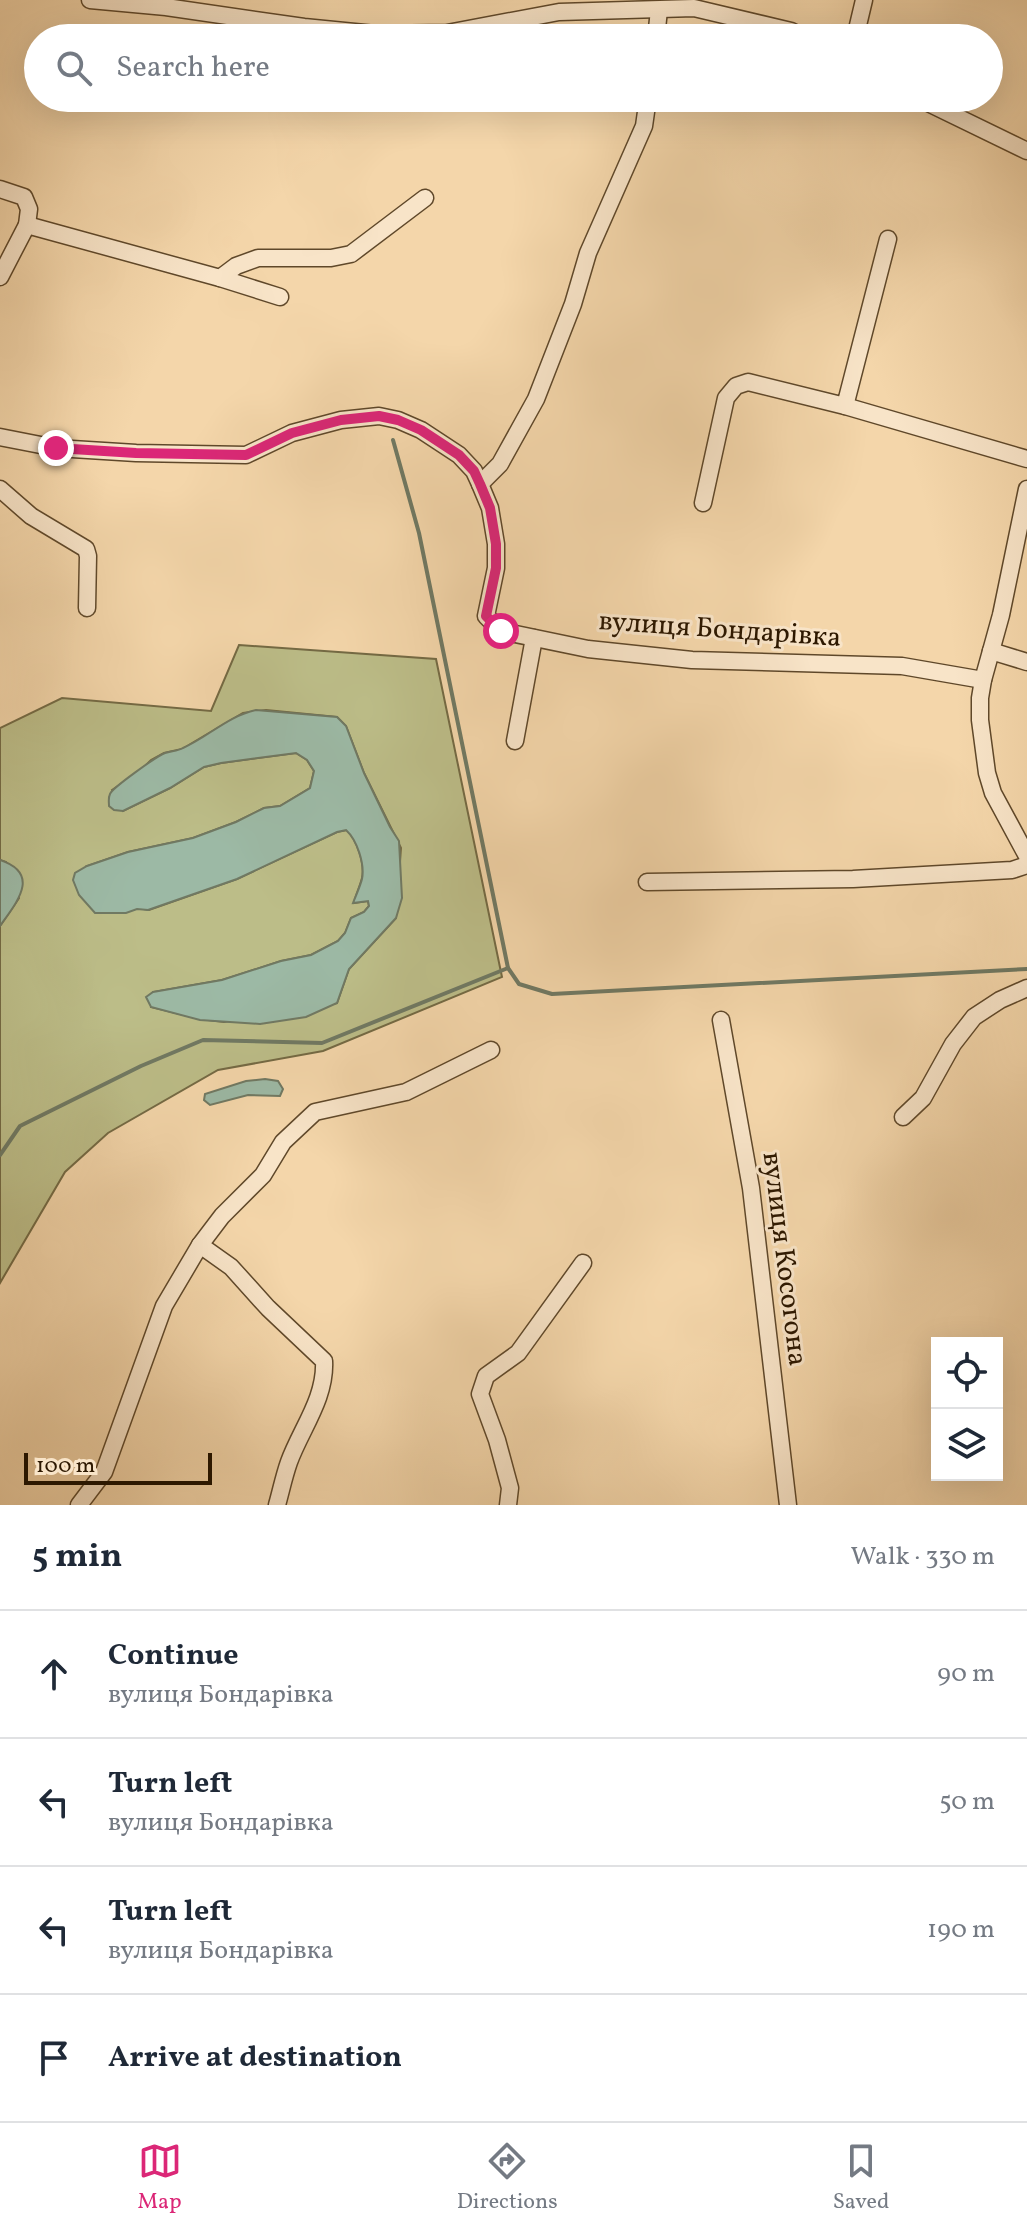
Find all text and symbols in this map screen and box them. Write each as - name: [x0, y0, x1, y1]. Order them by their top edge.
- search box: [24, 24, 1003, 112]
- icon: search: [52, 46, 96, 90]
- text: Search here: [116, 47, 270, 89]
- route end: [38, 430, 74, 466]
- street label: вулиця Бондарівка: [597, 602, 843, 658]
- route start: [483, 613, 519, 649]
- street label: вулиця Косогона: [752, 1150, 816, 1368]
- map controls: [931, 1337, 1003, 1481]
- button: locate: [931, 1337, 1003, 1409]
- button: layers: [931, 1409, 1003, 1481]
- scale bar: [24, 1449, 212, 1485]
- text: 100 m: [36, 1451, 95, 1482]
- text: 5 min: [32, 1534, 122, 1581]
- text: Walk · 330 m: [851, 1539, 995, 1575]
- text: Continue: [108, 1635, 239, 1677]
- icon: ahead: [32, 1652, 76, 1696]
- text: 90 m: [937, 1656, 995, 1692]
- text: вулиця Бондарівка: [108, 1677, 334, 1713]
- text: Turn left: [108, 1763, 232, 1805]
- icon: left: [32, 1780, 76, 1824]
- text: 50 m: [939, 1784, 995, 1820]
- text: вулиця Бондарівка: [108, 1805, 334, 1841]
- text: Turn left: [108, 1891, 232, 1933]
- icon: left: [32, 1908, 76, 1952]
- text: 190 m: [927, 1912, 995, 1948]
- text: вулиця Бондарівка: [108, 1933, 334, 1969]
- icon: arrive: [32, 2036, 76, 2080]
- text: Arrive at destination: [108, 2037, 402, 2079]
- tab: Map: [138, 2139, 182, 2218]
- tab: Directions: [457, 2139, 558, 2218]
- tab: Saved: [833, 2139, 889, 2218]

